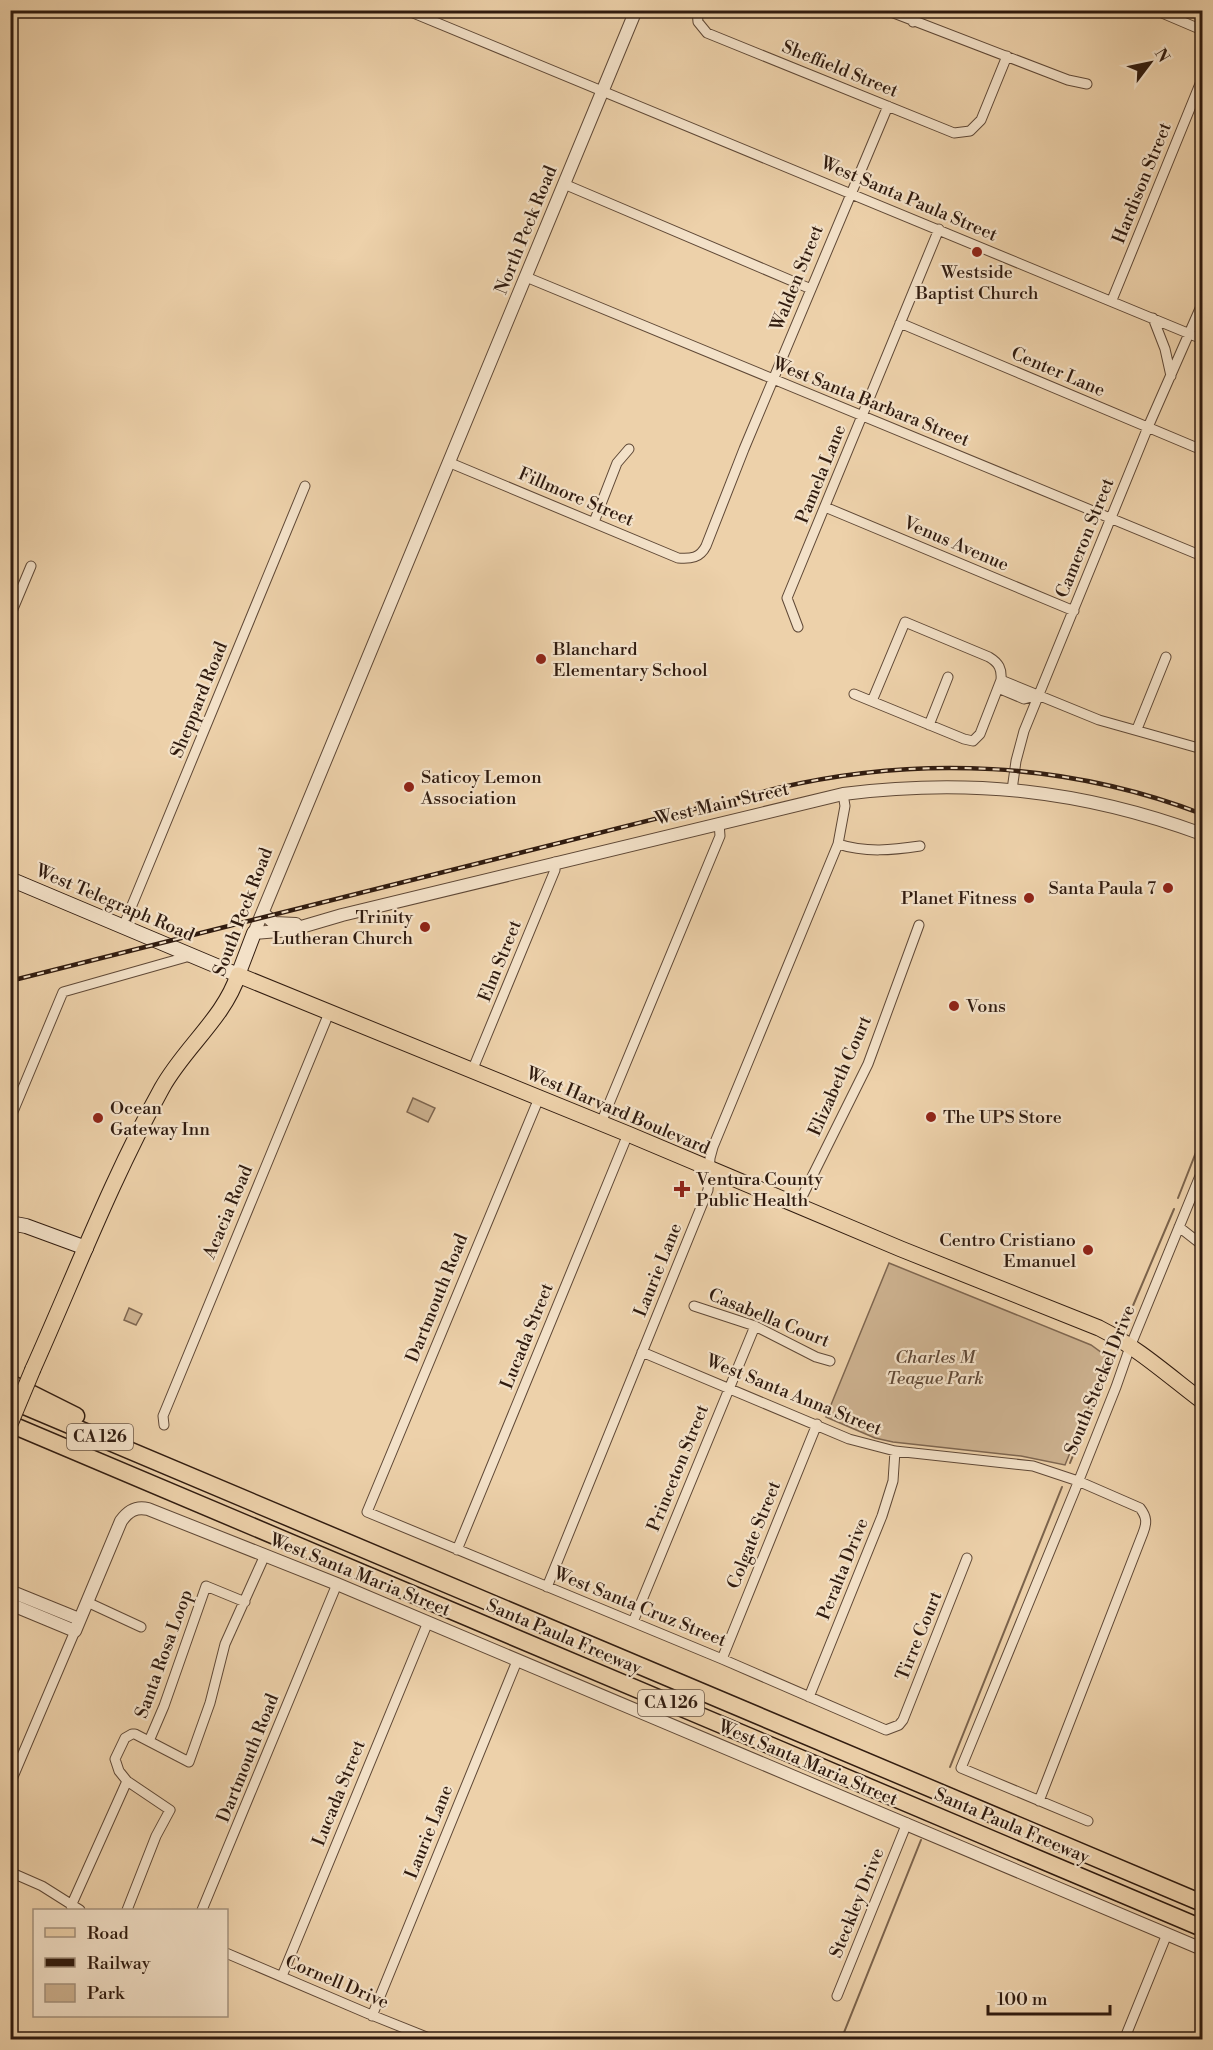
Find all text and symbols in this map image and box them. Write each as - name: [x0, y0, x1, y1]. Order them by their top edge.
- north arrow: [1120, 33, 1180, 93]
- street label: Sheffield Street: [778, 35, 902, 103]
- text: N: [1150, 45, 1174, 67]
- street label: Hardison Street: [1107, 118, 1177, 247]
- street label: West Santa Paula Street: [816, 151, 1001, 247]
- street label: North Peck Road: [490, 162, 563, 298]
- street label: Walden Street: [765, 221, 829, 335]
- marker: Westside Baptist Church: [970, 245, 984, 259]
- place label: Westside Baptist Church: [914, 261, 1039, 305]
- street label: Center Lane: [1008, 342, 1108, 402]
- street label: West Santa Barbara Street: [768, 352, 973, 452]
- street label: Pamela Lane: [791, 421, 851, 527]
- street label: Fillmore Street: [515, 462, 638, 532]
- street label: Cameron Street: [1050, 474, 1120, 601]
- street label: Venus Avenue: [899, 511, 1012, 577]
- street label: Sheppard Road: [165, 638, 233, 762]
- place label: Blanchard Elementary School: [552, 638, 708, 682]
- marker: Blanchard Elementary School: [534, 652, 548, 666]
- place label: Saticoy Lemon Association: [420, 766, 542, 810]
- street label: West Main Street: [652, 777, 792, 831]
- marker: Saticoy Lemon Association: [402, 780, 416, 794]
- street label: South Peck Road: [208, 844, 278, 980]
- street label: West Telegraph Road: [31, 859, 198, 947]
- place label: Santa Paula 7: [1048, 877, 1156, 900]
- marker: Santa Paula 7: [1161, 881, 1175, 895]
- place label: Planet Fitness: [901, 887, 1017, 910]
- marker: Planet Fitness: [1022, 891, 1036, 905]
- place label: Trinity Lutheran Church: [273, 906, 413, 950]
- street label: Elm Street: [473, 916, 527, 1005]
- marker: Trinity Lutheran Church: [418, 920, 432, 934]
- place label: Vons: [965, 995, 1006, 1018]
- marker: Vons: [947, 999, 961, 1013]
- street label: Elizabeth Court: [803, 1012, 877, 1140]
- street label: West Harvard Boulevard: [522, 1061, 714, 1160]
- place label: Ocean Gateway Inn: [110, 1097, 210, 1141]
- place label: The UPS Store: [943, 1106, 1062, 1129]
- marker: The UPS Store: [924, 1110, 938, 1124]
- marker: Ocean Gateway Inn: [91, 1111, 105, 1125]
- street label: Acacia Road: [198, 1161, 258, 1263]
- place label: Ventura County Public Health: [695, 1168, 823, 1212]
- marker: Ventura County Public Health: [673, 1180, 691, 1198]
- street label: Laurie Lane: [629, 1220, 687, 1320]
- place label: Centro Cristiano Emanuel: [939, 1229, 1077, 1273]
- street label: Dartmouth Road: [401, 1230, 474, 1366]
- marker: Centro Cristiano Emanuel: [1081, 1243, 1095, 1257]
- street label: Lucada Street: [495, 1279, 559, 1392]
- street label: Casabella Court: [705, 1283, 834, 1353]
- street label: South Steckel Drive: [1059, 1302, 1141, 1458]
- park label: Charles M Teague Park: [886, 1346, 984, 1390]
- street label: West Santa Anna Street: [702, 1349, 886, 1441]
- street label: Princeton Street: [642, 1401, 714, 1535]
- road number: CA 126: [67, 1424, 133, 1450]
- street label: Colgate Street: [722, 1477, 786, 1592]
- street label: Peralta Drive: [812, 1515, 874, 1623]
- street label: West Santa Maria Street: [265, 1528, 454, 1622]
- street label: West Santa Cruz Street: [549, 1561, 730, 1652]
- street label: Santa Rosa Loop: [130, 1586, 198, 1722]
- street label: Tirre Court: [891, 1587, 948, 1684]
- street label: Santa Paula Freeway: [483, 1594, 645, 1680]
- street label: Dartmouth Road: [212, 1690, 285, 1826]
- road number: CA 126: [638, 1690, 704, 1716]
- street label: West Santa Maria Street: [714, 1714, 902, 1811]
- street label: Lucada Street: [307, 1736, 371, 1849]
- street label: Laurie Lane: [400, 1782, 458, 1882]
- street label: Santa Paula Freeway: [931, 1783, 1093, 1869]
- street label: Steckley Drive: [824, 1845, 890, 1961]
- legend: [33, 1909, 228, 2017]
- text: Road: [87, 1922, 130, 1945]
- street label: Cornell Drive: [282, 1950, 392, 2014]
- text: Railway: [87, 1952, 151, 1975]
- scale bar: [988, 1978, 1110, 2016]
- text: Park: [87, 1982, 126, 2005]
- text: 100 m: [997, 1988, 1048, 2011]

